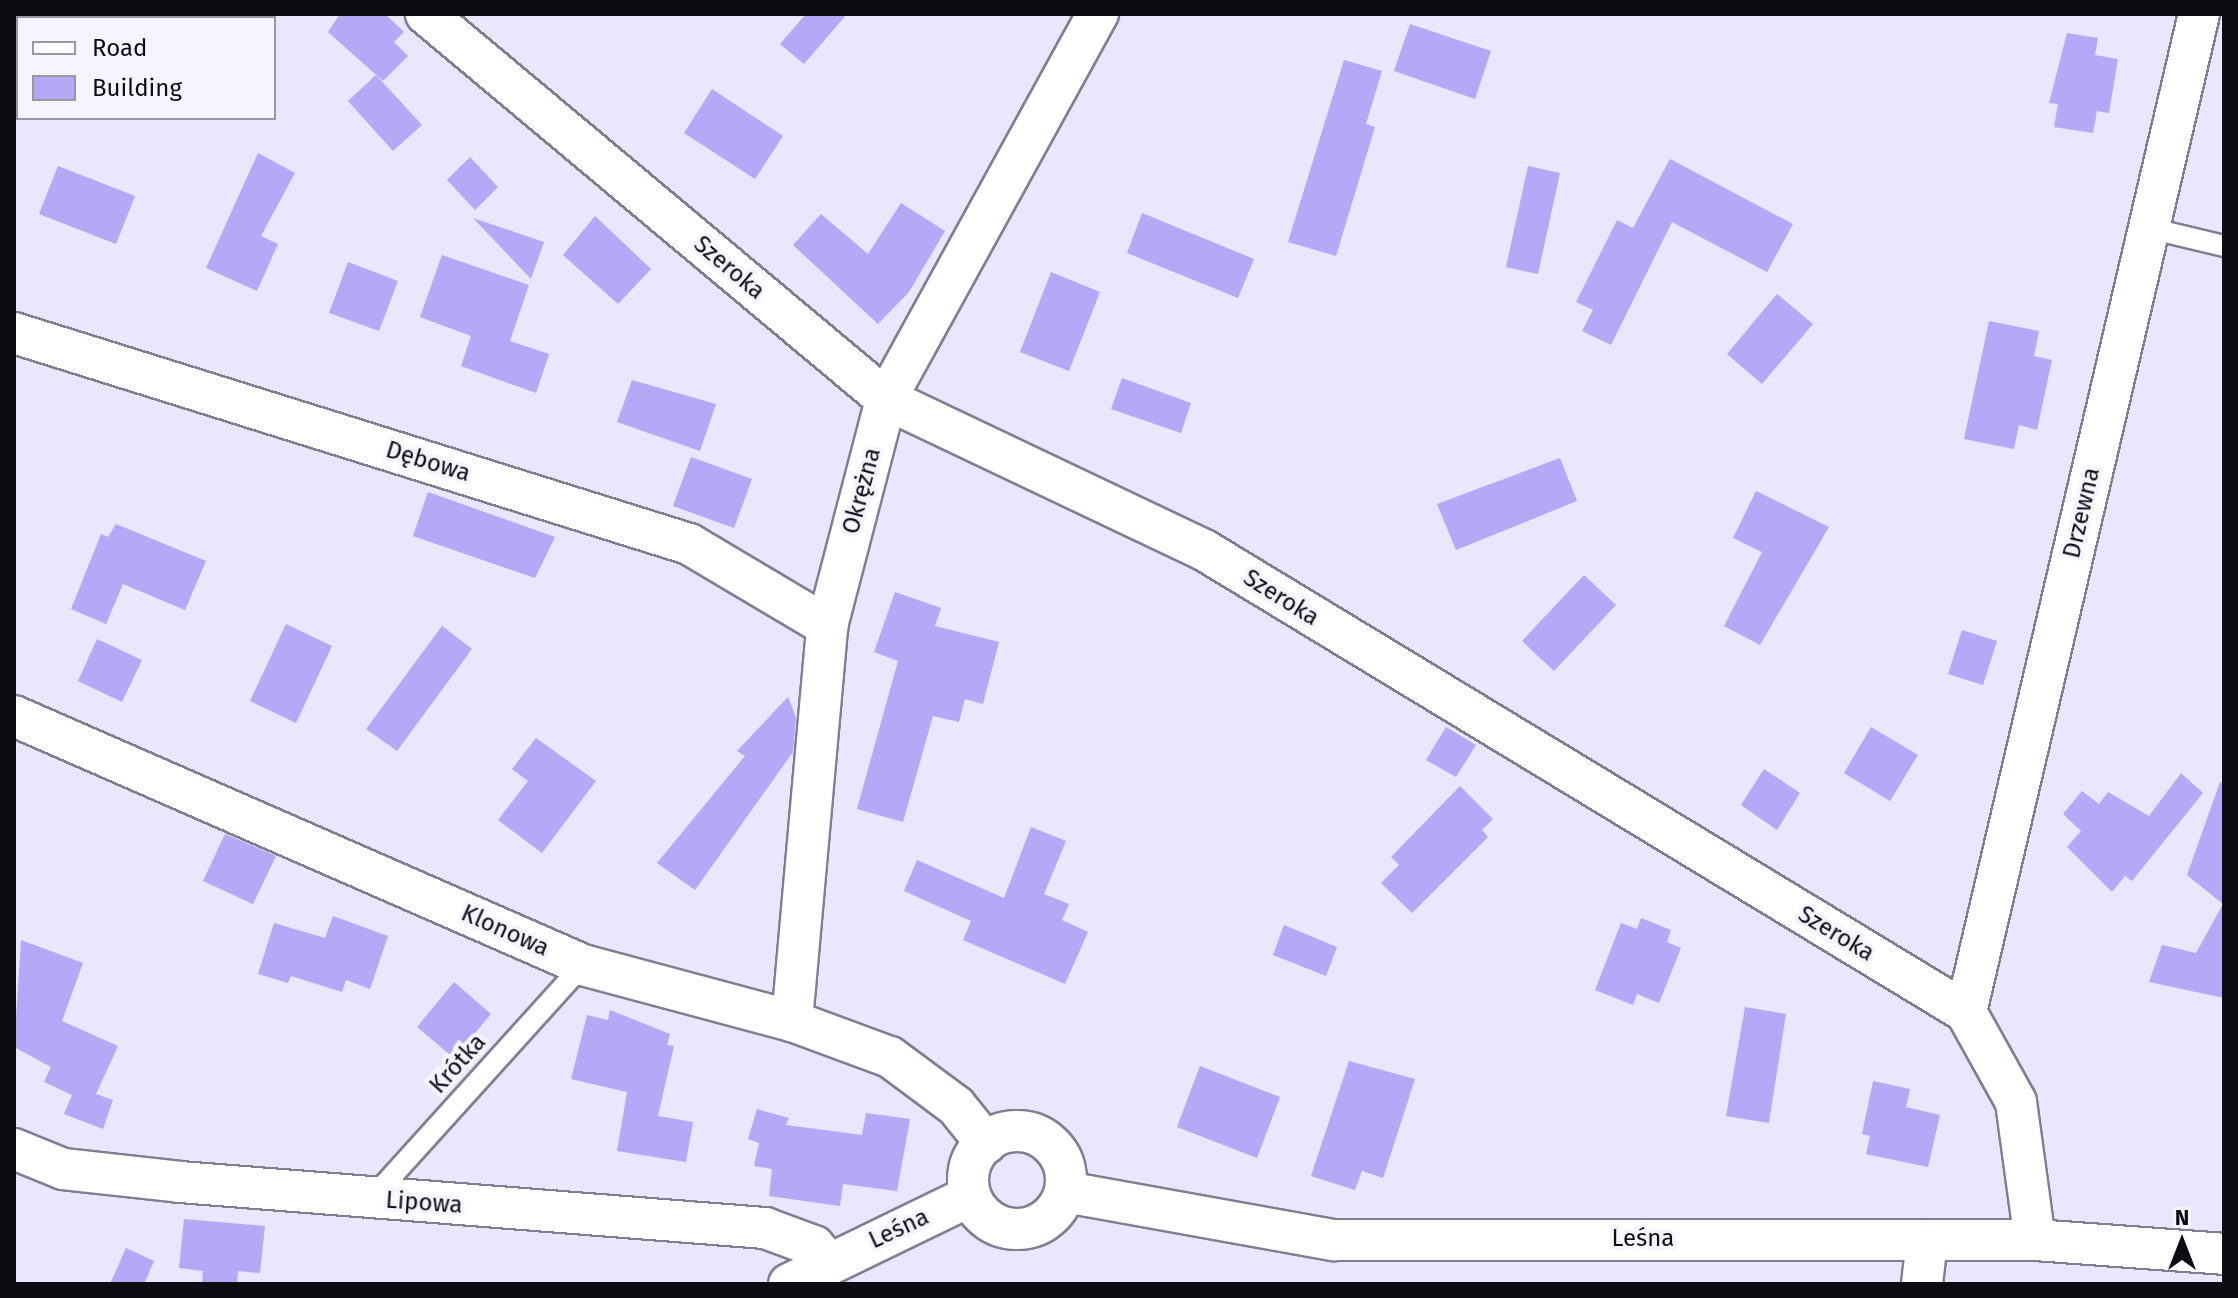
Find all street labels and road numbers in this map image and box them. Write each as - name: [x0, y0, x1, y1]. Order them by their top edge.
- street label: Szeroka: [688, 230, 770, 306]
- street label: Dębowa: [382, 436, 474, 488]
- street label: Okrężna: [837, 445, 887, 537]
- street label: Drzewna: [2058, 465, 2106, 561]
- street label: Szeroka: [1238, 564, 1324, 632]
- street label: Klonowa: [457, 899, 553, 963]
- street label: Szeroka: [1793, 900, 1879, 968]
- street label: Krótka: [424, 1028, 492, 1100]
- street label: Lipowa: [385, 1186, 463, 1220]
- street label: Leśna: [864, 1203, 934, 1255]
- street label: Leśna: [1612, 1225, 1674, 1253]

